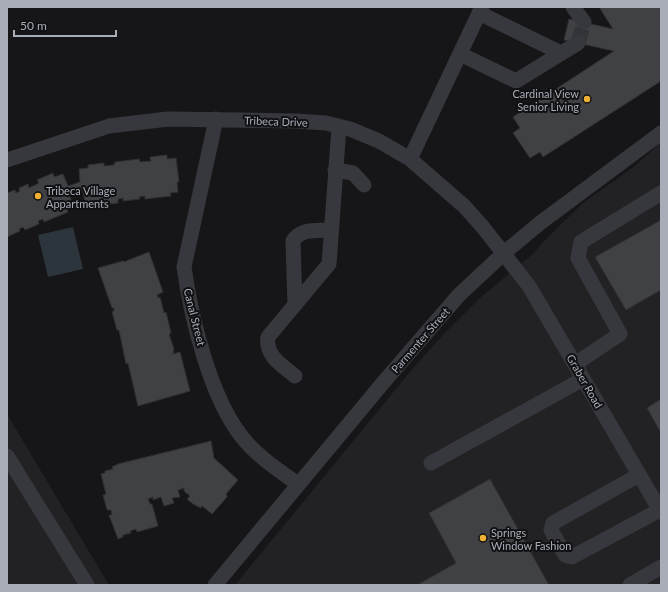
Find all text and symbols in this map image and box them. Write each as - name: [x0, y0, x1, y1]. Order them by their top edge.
- scale bar: [14, 12, 116, 38]
- text: 50 m: [20, 18, 47, 33]
- place label: Cardinal View Senior Living: [512, 87, 579, 113]
- marker: Cardinal View Senior Living: [582, 94, 592, 104]
- street label: Tribeca Drive: [244, 113, 308, 129]
- place label: Tribeca Village Appartments: [46, 184, 115, 210]
- marker: Tribeca Village Appartments: [33, 191, 43, 201]
- street label: Canal Street: [182, 287, 208, 347]
- street label: Parmenter Street: [388, 305, 452, 375]
- street label: Graber Road: [564, 352, 606, 410]
- place label: Springs Window Fashion: [491, 526, 572, 552]
- marker: Springs Window Fashion: [478, 533, 488, 543]

